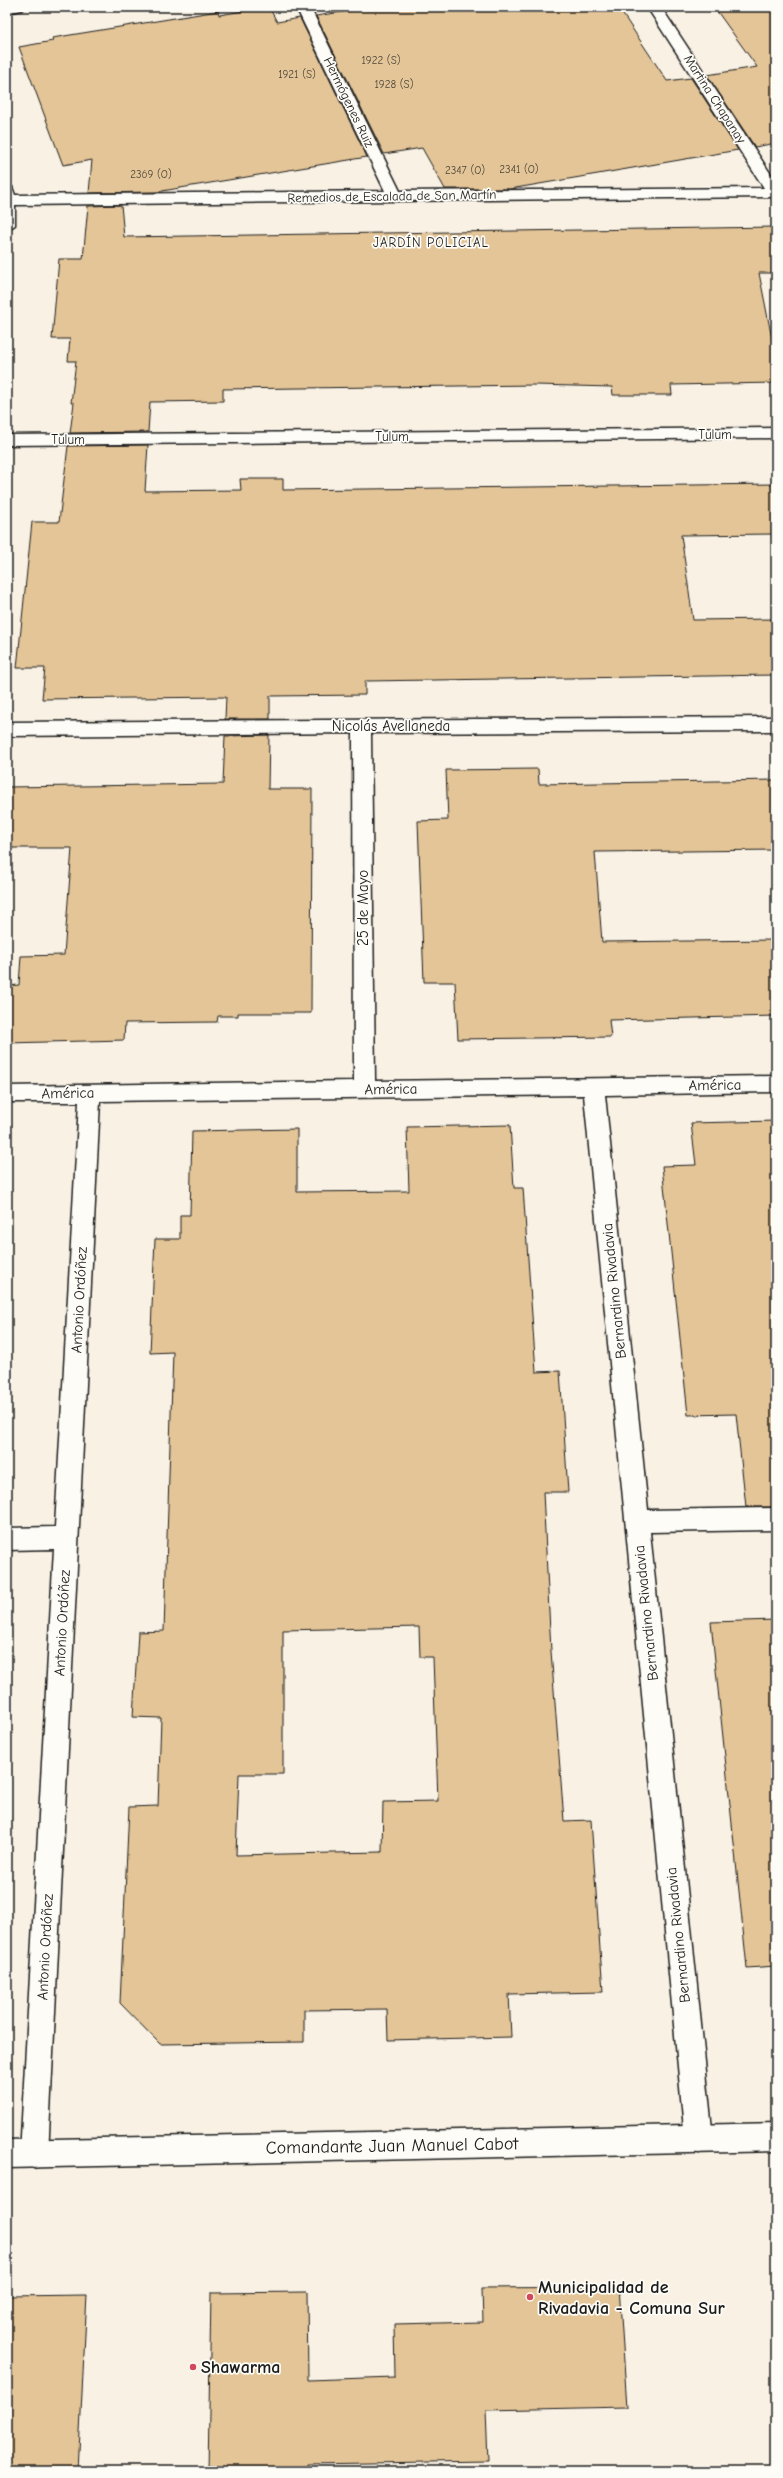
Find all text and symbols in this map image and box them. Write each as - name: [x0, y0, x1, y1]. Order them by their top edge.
- street label: Martina Chapanay: [681, 52, 749, 146]
- street label: Hermógenes Ruiz: [321, 54, 377, 150]
- house number: 1922 (S): [361, 54, 401, 67]
- house number: 1921 (S): [278, 68, 316, 81]
- house number: 1928 (S): [375, 78, 414, 91]
- house number: 2341 (O): [499, 163, 539, 176]
- house number: 2347 (O): [445, 164, 485, 177]
- house number: 2369 (O): [130, 168, 172, 181]
- street label: Remedios de Escalada de San Martín: [287, 187, 497, 205]
- district label: JARDÍN POLICIAL: [373, 234, 489, 250]
- street label: Tulum: [698, 427, 732, 442]
- street label: Tulum: [375, 429, 409, 444]
- street label: Tulum: [51, 432, 85, 447]
- street label: Nicolás Avellaneda: [332, 717, 450, 735]
- street label: 25 de Mayo: [354, 870, 372, 946]
- street label: América: [688, 1076, 742, 1094]
- street label: América: [364, 1080, 418, 1098]
- street label: América: [41, 1084, 95, 1102]
- street label: Bernardino Rivadavia: [598, 1222, 630, 1360]
- street label: Antonio Ordóñez: [67, 1246, 91, 1354]
- street label: Bernardino Rivadavia: [630, 1544, 662, 1682]
- street label: Antonio Ordóñez: [50, 1569, 74, 1677]
- street label: Bernardino Rivadavia: [662, 1866, 694, 2004]
- street label: Antonio Ordóñez: [33, 1893, 57, 2001]
- street label: Comandante Juan Manuel Cabot: [265, 2133, 519, 2159]
- place label: Municipalidad de Rivadavia - Comuna Sur: [538, 2277, 725, 2319]
- marker: Municipalidad de Rivadavia - Comuna Sur: [525, 2292, 535, 2302]
- place label: Shawarma: [201, 2357, 281, 2378]
- marker: Shawarma: [188, 2362, 198, 2372]

